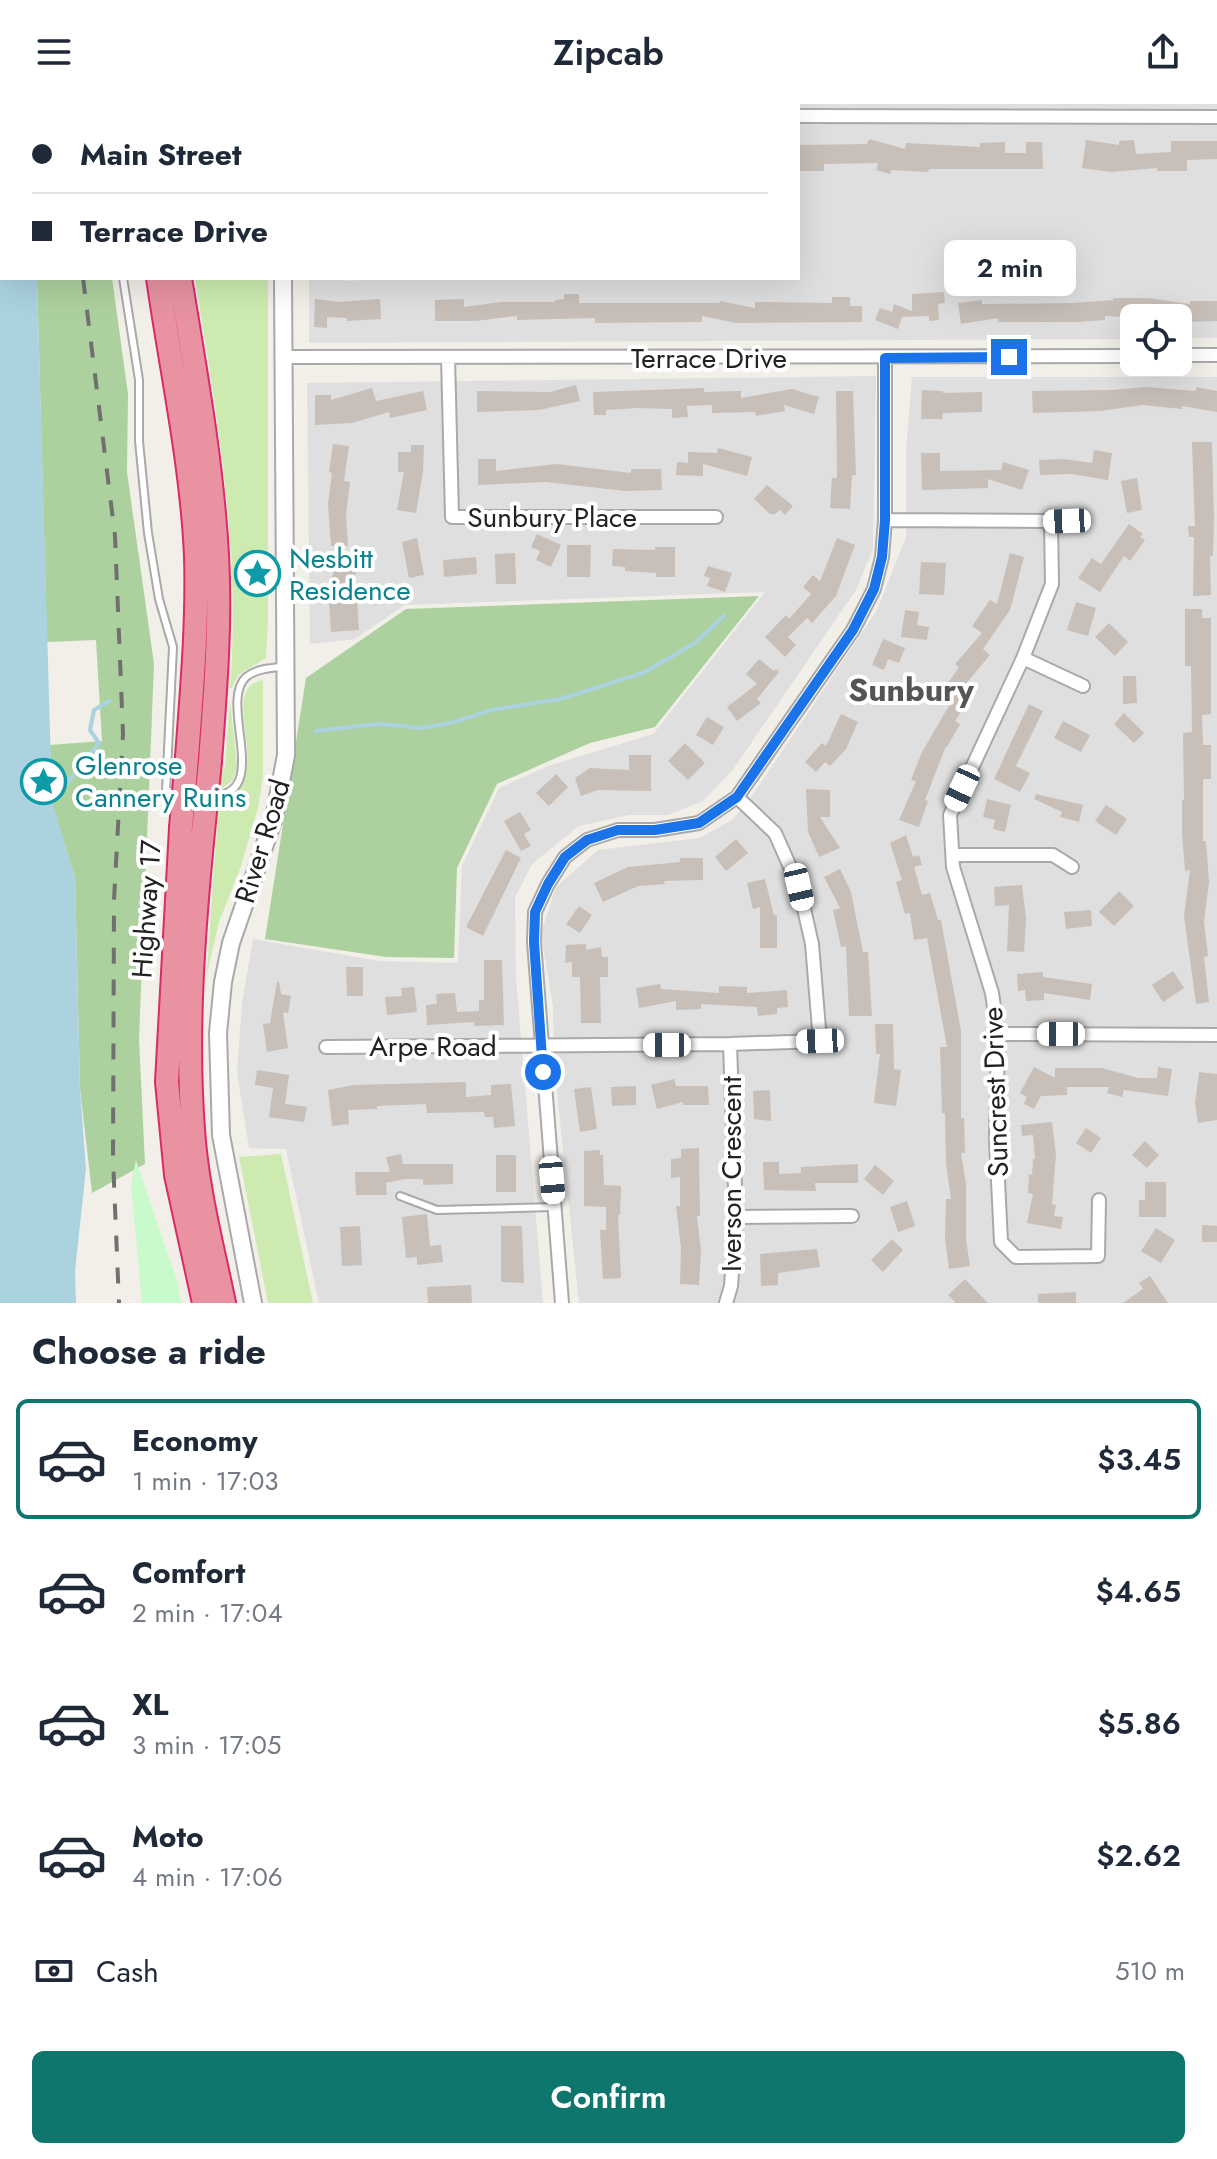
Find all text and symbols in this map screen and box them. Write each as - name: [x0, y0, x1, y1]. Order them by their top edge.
- text: Zipcab: [553, 26, 664, 78]
- icon: menu: [32, 30, 76, 74]
- icon: share: [1141, 30, 1185, 74]
- text: Main Street: [80, 133, 242, 176]
- text: Terrace Drive: [80, 210, 268, 253]
- callout: 2 min: [943, 241, 1075, 297]
- text: 2 min: [977, 249, 1043, 287]
- map controls: [1120, 304, 1192, 376]
- button: locate: [1120, 304, 1192, 376]
- street label: Terrace Drive: [631, 338, 787, 379]
- route end: [991, 339, 1027, 375]
- street label: Sunbury Place: [467, 497, 637, 538]
- car: [1043, 508, 1091, 534]
- place label: Nesbitt Residence: [289, 538, 411, 611]
- place icon: Nesbitt Residence: [234, 550, 282, 598]
- district label: Sunbury: [848, 667, 974, 713]
- place label: Glenrose Cannery Ruins: [75, 745, 246, 818]
- place icon: Glenrose Cannery Ruins: [20, 757, 68, 805]
- car: [941, 761, 983, 815]
- street label: River Road: [224, 774, 301, 908]
- street label: Highway 17: [121, 838, 172, 979]
- car: [782, 861, 816, 913]
- street label: Suncrest Drive: [972, 1006, 1019, 1178]
- car: [1037, 1022, 1085, 1046]
- street label: Arpe Road: [369, 1026, 497, 1067]
- car: [796, 1028, 844, 1054]
- car: [643, 1033, 691, 1057]
- route start: [525, 1054, 561, 1090]
- street label: Iverson Crescent: [711, 1076, 752, 1272]
- car: [538, 1155, 566, 1205]
- text: Choose a ride: [32, 1325, 266, 1377]
- text: Economy: [132, 1419, 258, 1462]
- icon: car: [36, 1423, 108, 1495]
- text: $3.45: [1097, 1438, 1181, 1481]
- text: 1 min · 17:03: [132, 1462, 279, 1500]
- text: Comfort: [132, 1551, 245, 1594]
- icon: car: [36, 1555, 108, 1627]
- text: $4.65: [1096, 1570, 1181, 1613]
- text: 2 min · 17:04: [132, 1594, 283, 1632]
- text: XL: [132, 1683, 168, 1726]
- icon: car: [36, 1687, 108, 1759]
- text: $5.86: [1097, 1702, 1181, 1745]
- text: 3 min · 17:05: [132, 1726, 282, 1764]
- text: Moto: [132, 1815, 204, 1858]
- icon: car: [36, 1819, 108, 1891]
- text: $2.62: [1096, 1834, 1181, 1877]
- text: 4 min · 17:06: [132, 1858, 283, 1896]
- icon: cash: [32, 1949, 76, 1993]
- text: Cash: [96, 1950, 159, 1993]
- text: 510 m: [1115, 1952, 1185, 1990]
- button: Confirm: [32, 2051, 1185, 2143]

